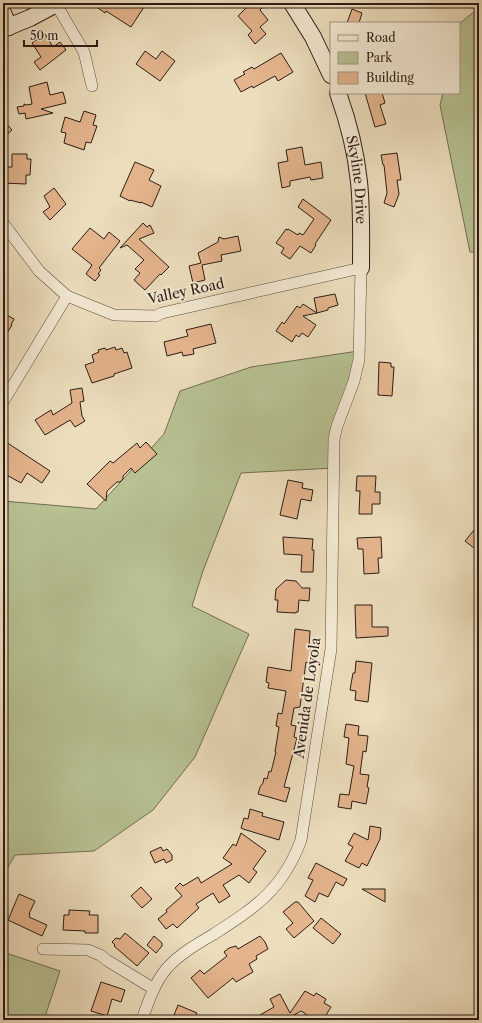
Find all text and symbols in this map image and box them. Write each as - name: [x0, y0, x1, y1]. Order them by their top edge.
- scale bar: [24, 22, 97, 48]
- legend: [330, 22, 460, 94]
- text: 50 m: [30, 28, 59, 43]
- text: Road: [366, 30, 396, 45]
- text: Park: [366, 50, 393, 65]
- text: Building: [366, 70, 414, 85]
- street label: Skyline Drive: [342, 133, 370, 224]
- street label: Valley Road: [145, 274, 226, 308]
- street label: Avenida de Loyola: [289, 636, 324, 761]

